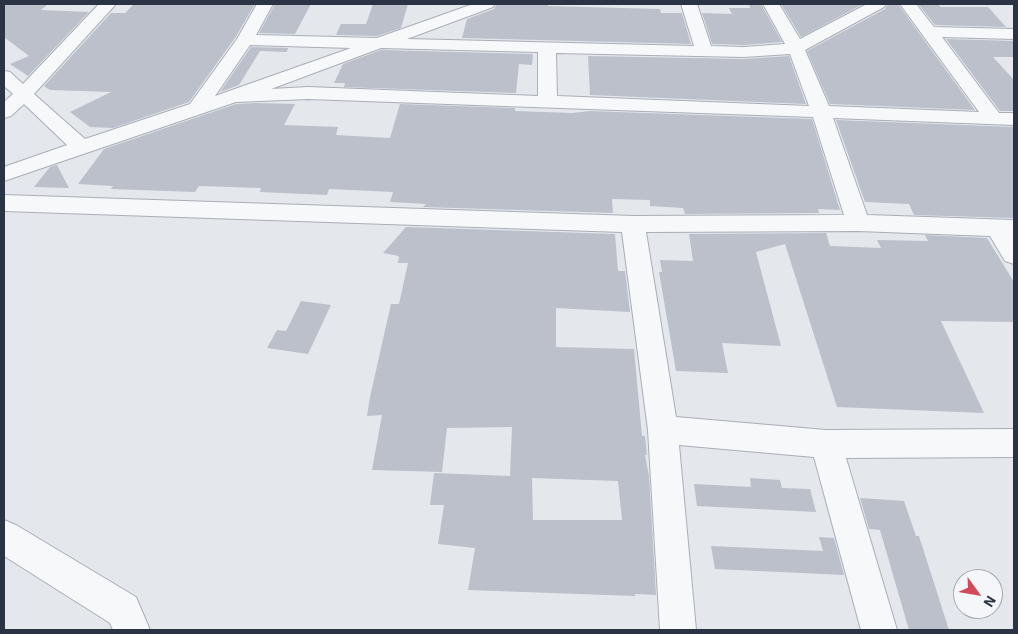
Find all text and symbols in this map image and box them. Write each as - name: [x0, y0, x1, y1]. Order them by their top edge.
- north arrow: [953, 569, 1003, 619]
- text: N: [980, 592, 1000, 610]

